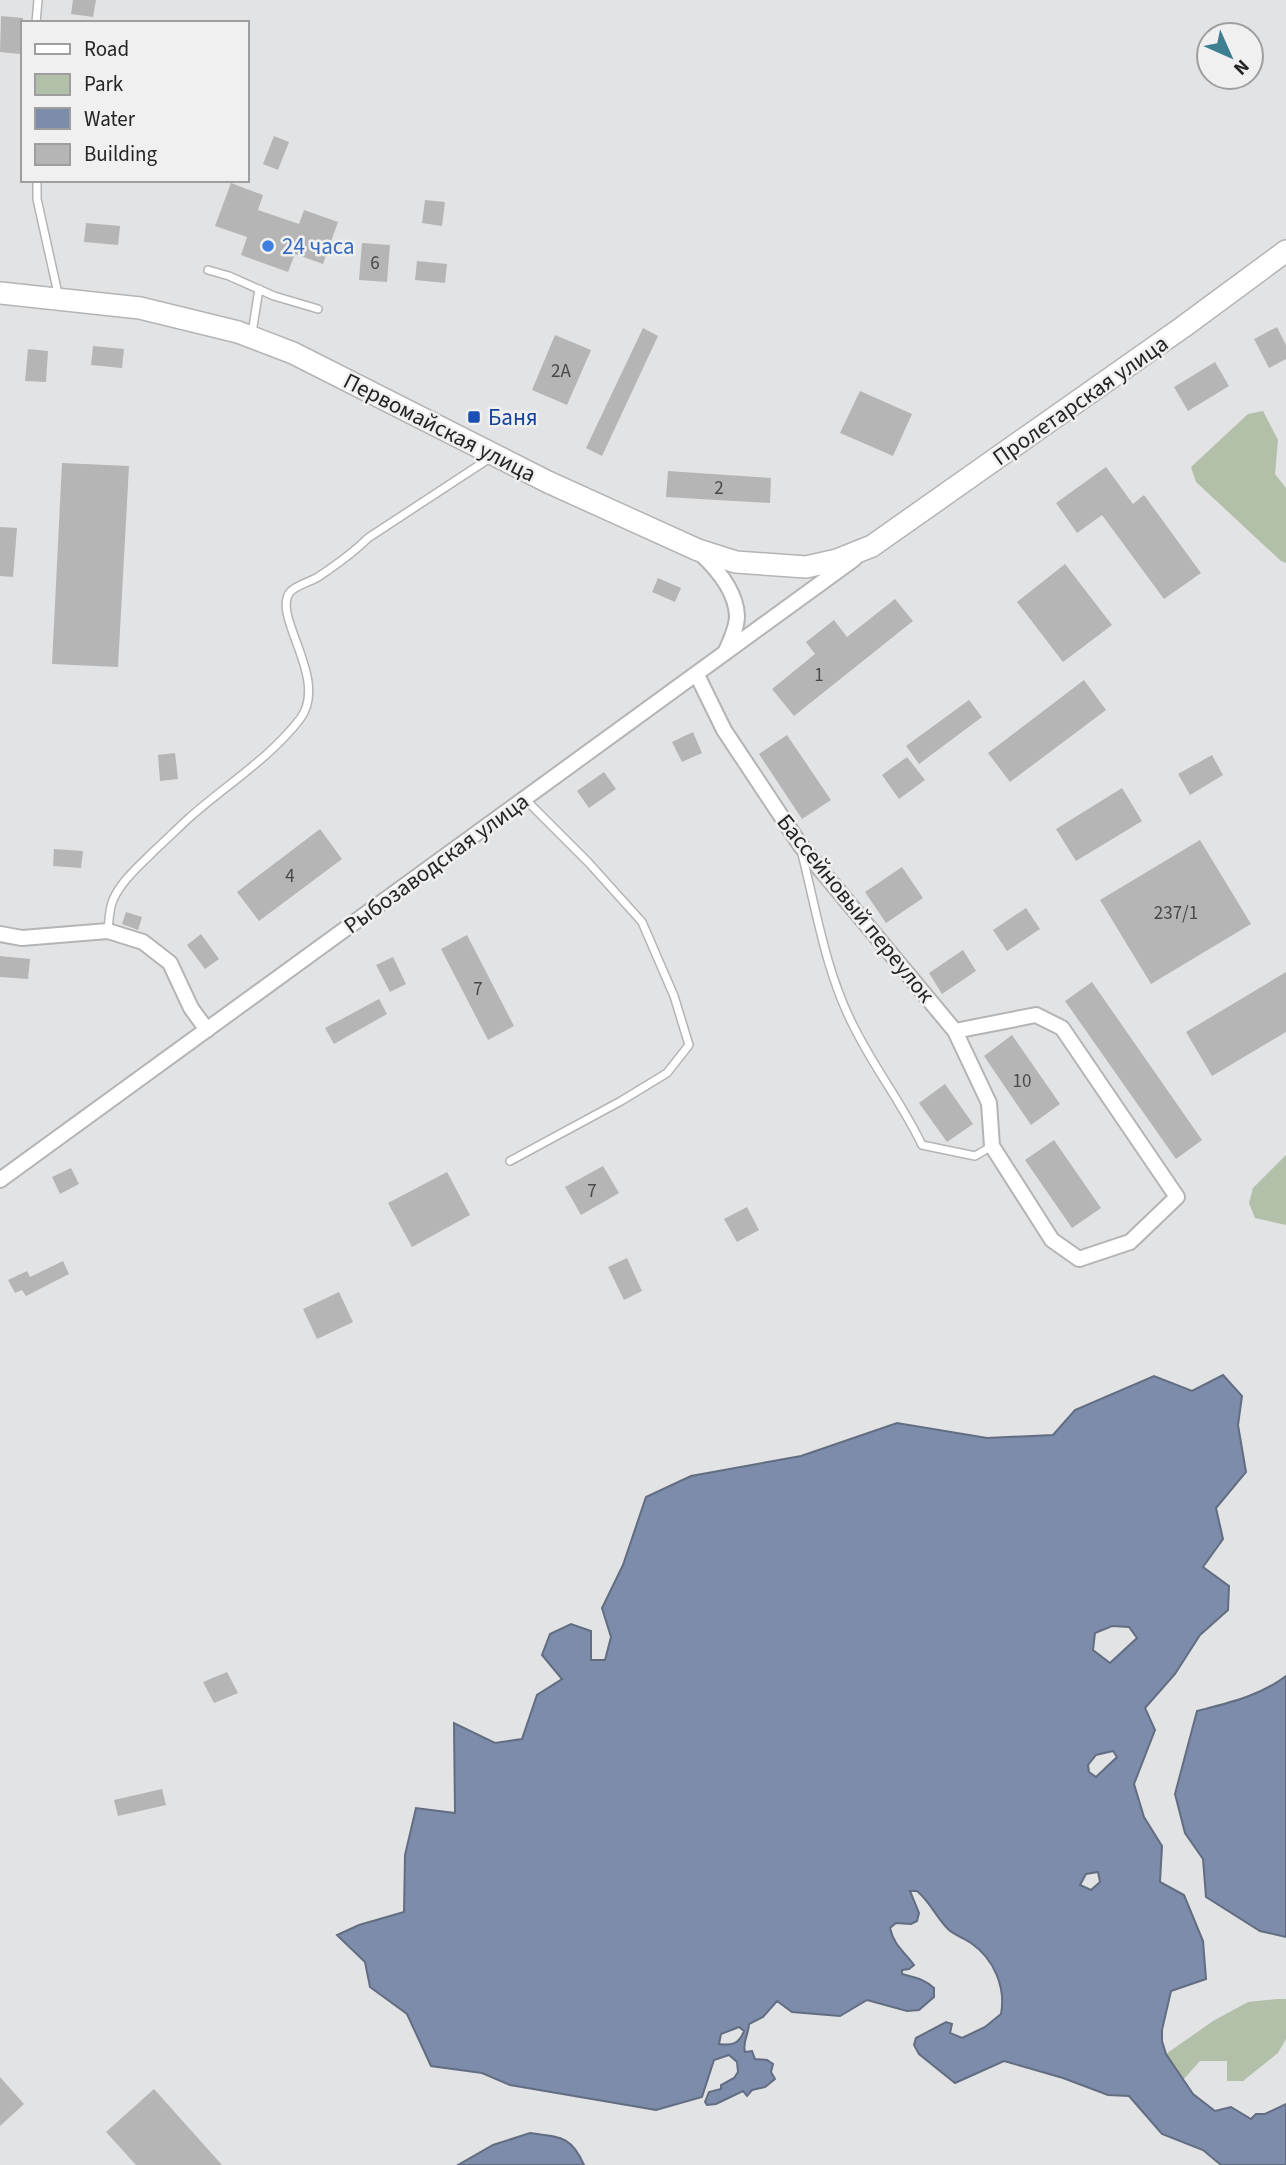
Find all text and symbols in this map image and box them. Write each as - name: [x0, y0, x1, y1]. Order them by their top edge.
- legend: [21, 21, 248, 182]
- north arrow: [1195, 21, 1265, 91]
- text: Road: [84, 34, 129, 64]
- text: N: [1227, 53, 1255, 81]
- text: Park: [84, 69, 124, 99]
- text: Water: [84, 104, 136, 134]
- text: Building: [84, 139, 158, 169]
- place label: 24 часа: [282, 230, 355, 263]
- marker: 24 часа: [260, 238, 276, 254]
- house number: 6: [370, 250, 380, 277]
- street label: Пролетарская улица: [986, 327, 1175, 474]
- house number: 2А: [551, 358, 572, 385]
- street label: Первомайская улица: [338, 365, 542, 490]
- place label: Баня: [488, 401, 538, 434]
- marker: Баня: [466, 409, 482, 425]
- house number: 2: [714, 475, 724, 502]
- house number: 1: [814, 662, 824, 689]
- street label: Рыбозаводская улица: [337, 785, 536, 942]
- street label: Бассейновый переулок: [769, 807, 943, 1010]
- house number: 4: [285, 863, 295, 890]
- house number: 237/1: [1154, 900, 1198, 927]
- house number: 7: [473, 976, 483, 1003]
- house number: 10: [1013, 1068, 1031, 1095]
- house number: 7: [587, 1178, 597, 1205]

